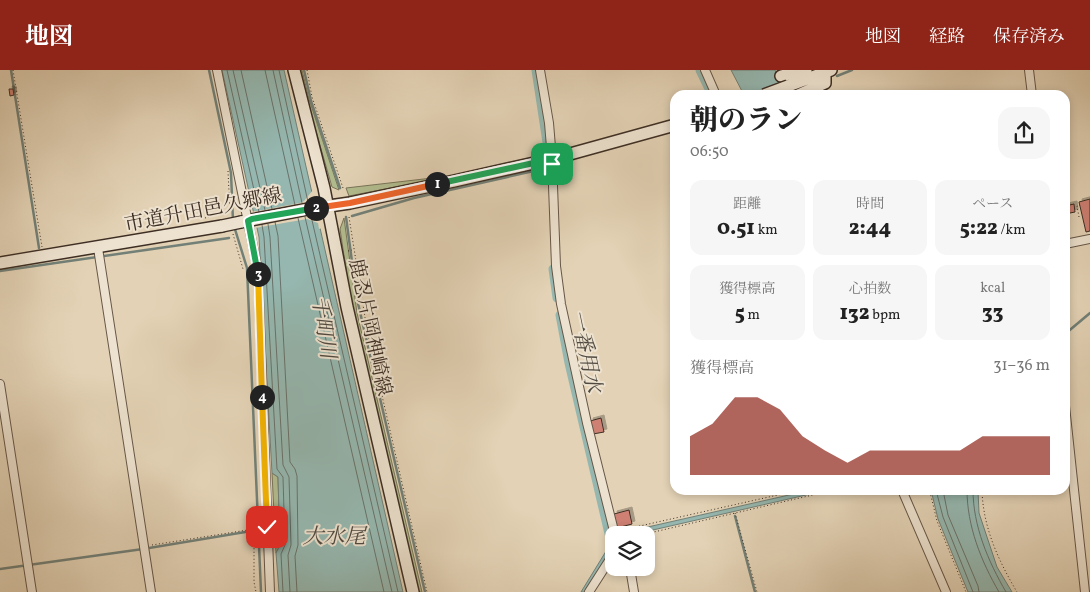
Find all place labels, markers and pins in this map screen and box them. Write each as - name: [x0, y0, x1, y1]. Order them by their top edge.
- pin: [531, 143, 573, 185]
- pin: 1: [424, 172, 450, 196]
- pin: 2: [304, 196, 328, 220]
- pin: 3: [246, 262, 270, 286]
- pin: 4: [250, 384, 274, 410]
- pin: [246, 506, 288, 548]

